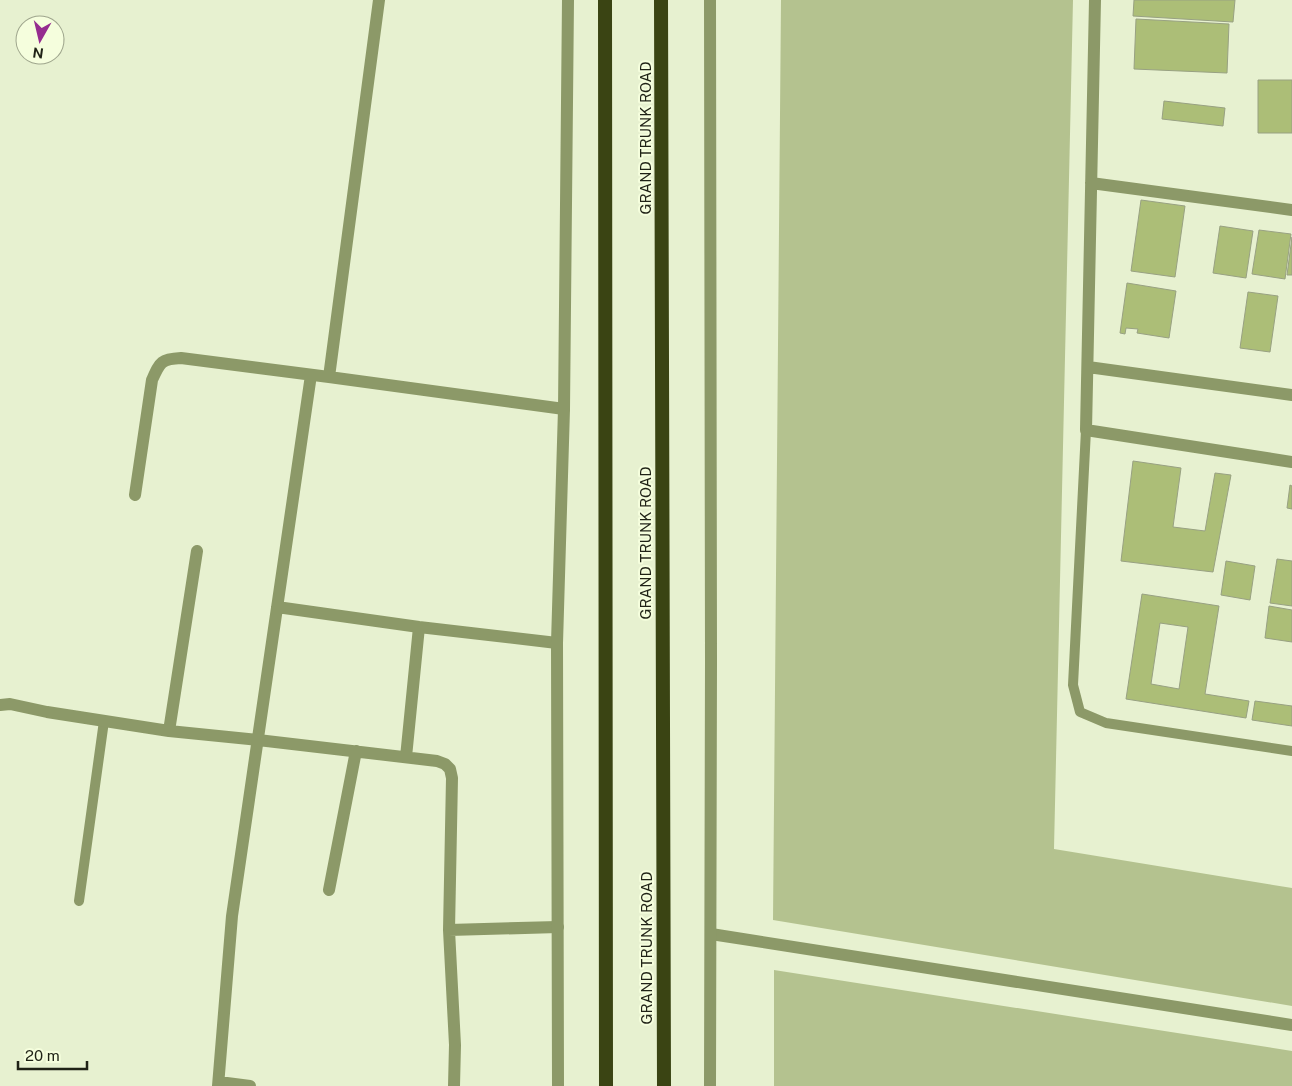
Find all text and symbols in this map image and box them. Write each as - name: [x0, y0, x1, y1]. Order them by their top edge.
- north arrow: [15, 15, 65, 65]
- text: N: [32, 44, 45, 62]
- street label: GRAND TRUNK ROAD: [637, 61, 654, 215]
- street label: GRAND TRUNK ROAD: [637, 466, 654, 620]
- street label: GRAND TRUNK ROAD: [638, 871, 655, 1025]
- scale bar: [18, 1038, 86, 1070]
- text: 20 m: [25, 1047, 60, 1064]

